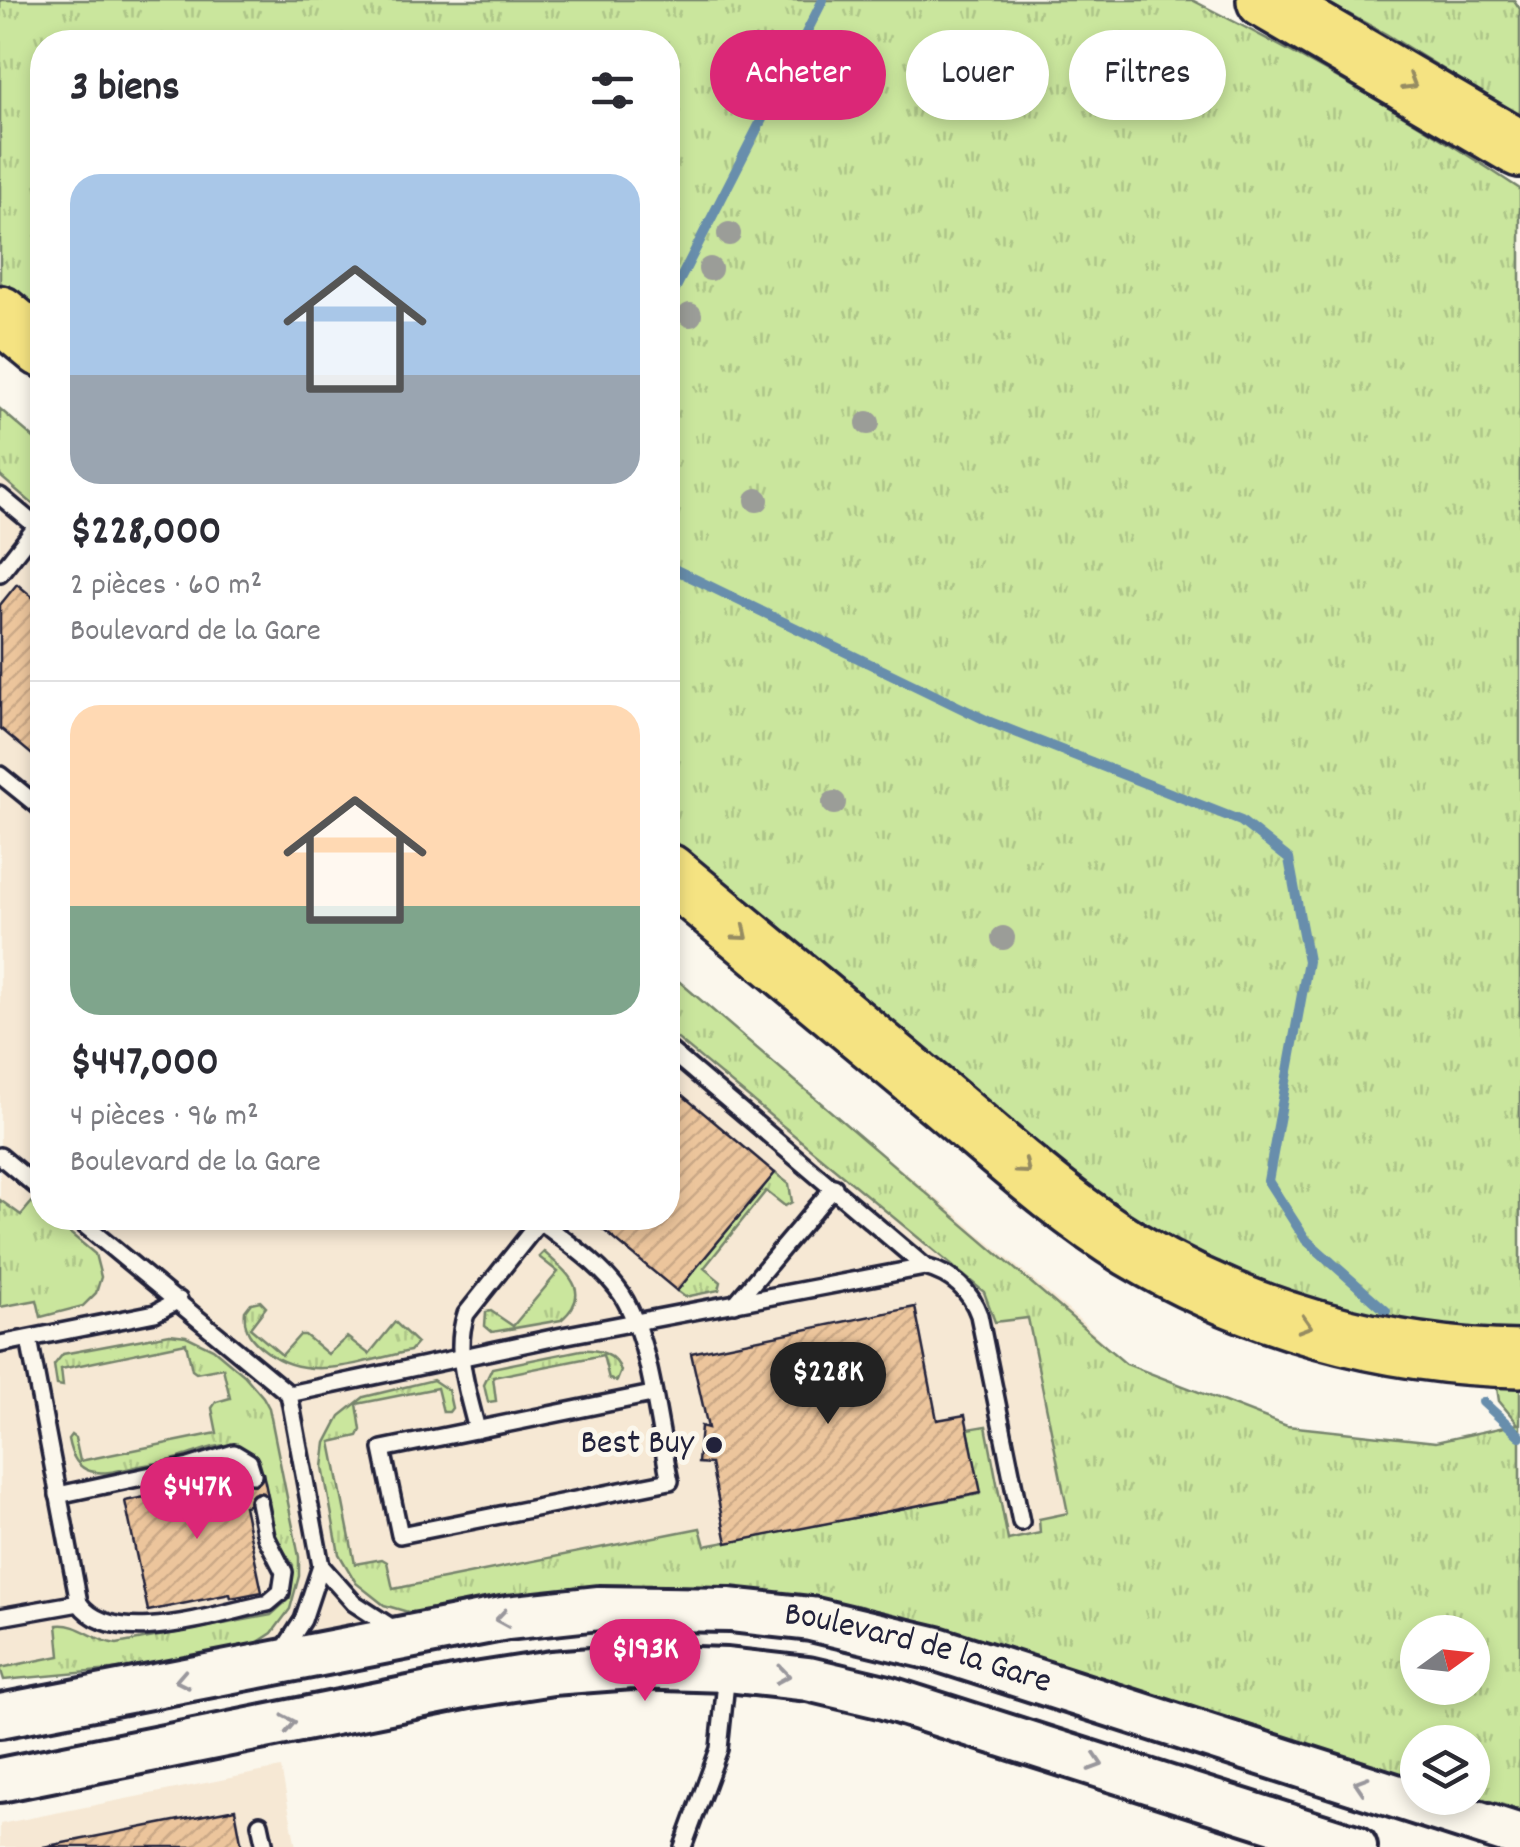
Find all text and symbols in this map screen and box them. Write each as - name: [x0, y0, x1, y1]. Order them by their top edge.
- chip: Acheter: [710, 30, 886, 120]
- chip: Louer: [906, 30, 1049, 120]
- chip: Filtres: [1069, 30, 1226, 120]
- text: 3 biens: [70, 60, 180, 120]
- icon: filters: [585, 63, 640, 118]
- one-way arrow: [1399, 71, 1417, 90]
- icon: home: [265, 239, 445, 419]
- text: $228,000: [70, 504, 222, 564]
- text: 2 pièces · 60 m²: [70, 564, 262, 610]
- text: Boulevard de la Gare: [70, 610, 321, 656]
- icon: home: [265, 770, 445, 950]
- one-way arrow: [731, 922, 749, 940]
- text: $447,000: [70, 1035, 219, 1095]
- text: 4 pièces · 96 m²: [70, 1095, 259, 1141]
- text: Boulevard de la Gare: [70, 1141, 321, 1187]
- one-way arrow: [1012, 1156, 1030, 1174]
- one-way arrow: [1296, 1313, 1313, 1334]
- pin: $228K: [758, 1342, 898, 1427]
- text: $228K: [792, 1351, 864, 1397]
- place label: Best Buy: [580, 1420, 695, 1470]
- marker: Best Buy: [703, 1434, 725, 1456]
- pin: $447K: [127, 1457, 267, 1542]
- text: $447K: [162, 1466, 232, 1512]
- street label: Boulevard de la Gare: [782, 1591, 1057, 1709]
- one-way arrow: [493, 1608, 510, 1629]
- north arrow: [1400, 1615, 1490, 1705]
- map controls: [1400, 1615, 1490, 1815]
- pin: $193K: [575, 1619, 715, 1704]
- text: $193K: [612, 1628, 678, 1674]
- one-way arrow: [775, 1664, 792, 1685]
- one-way arrow: [174, 1669, 191, 1690]
- one-way arrow: [281, 1713, 297, 1734]
- button: layers: [1400, 1725, 1490, 1815]
- one-way arrow: [1087, 1752, 1104, 1772]
- one-way arrow: [1353, 1775, 1370, 1795]

